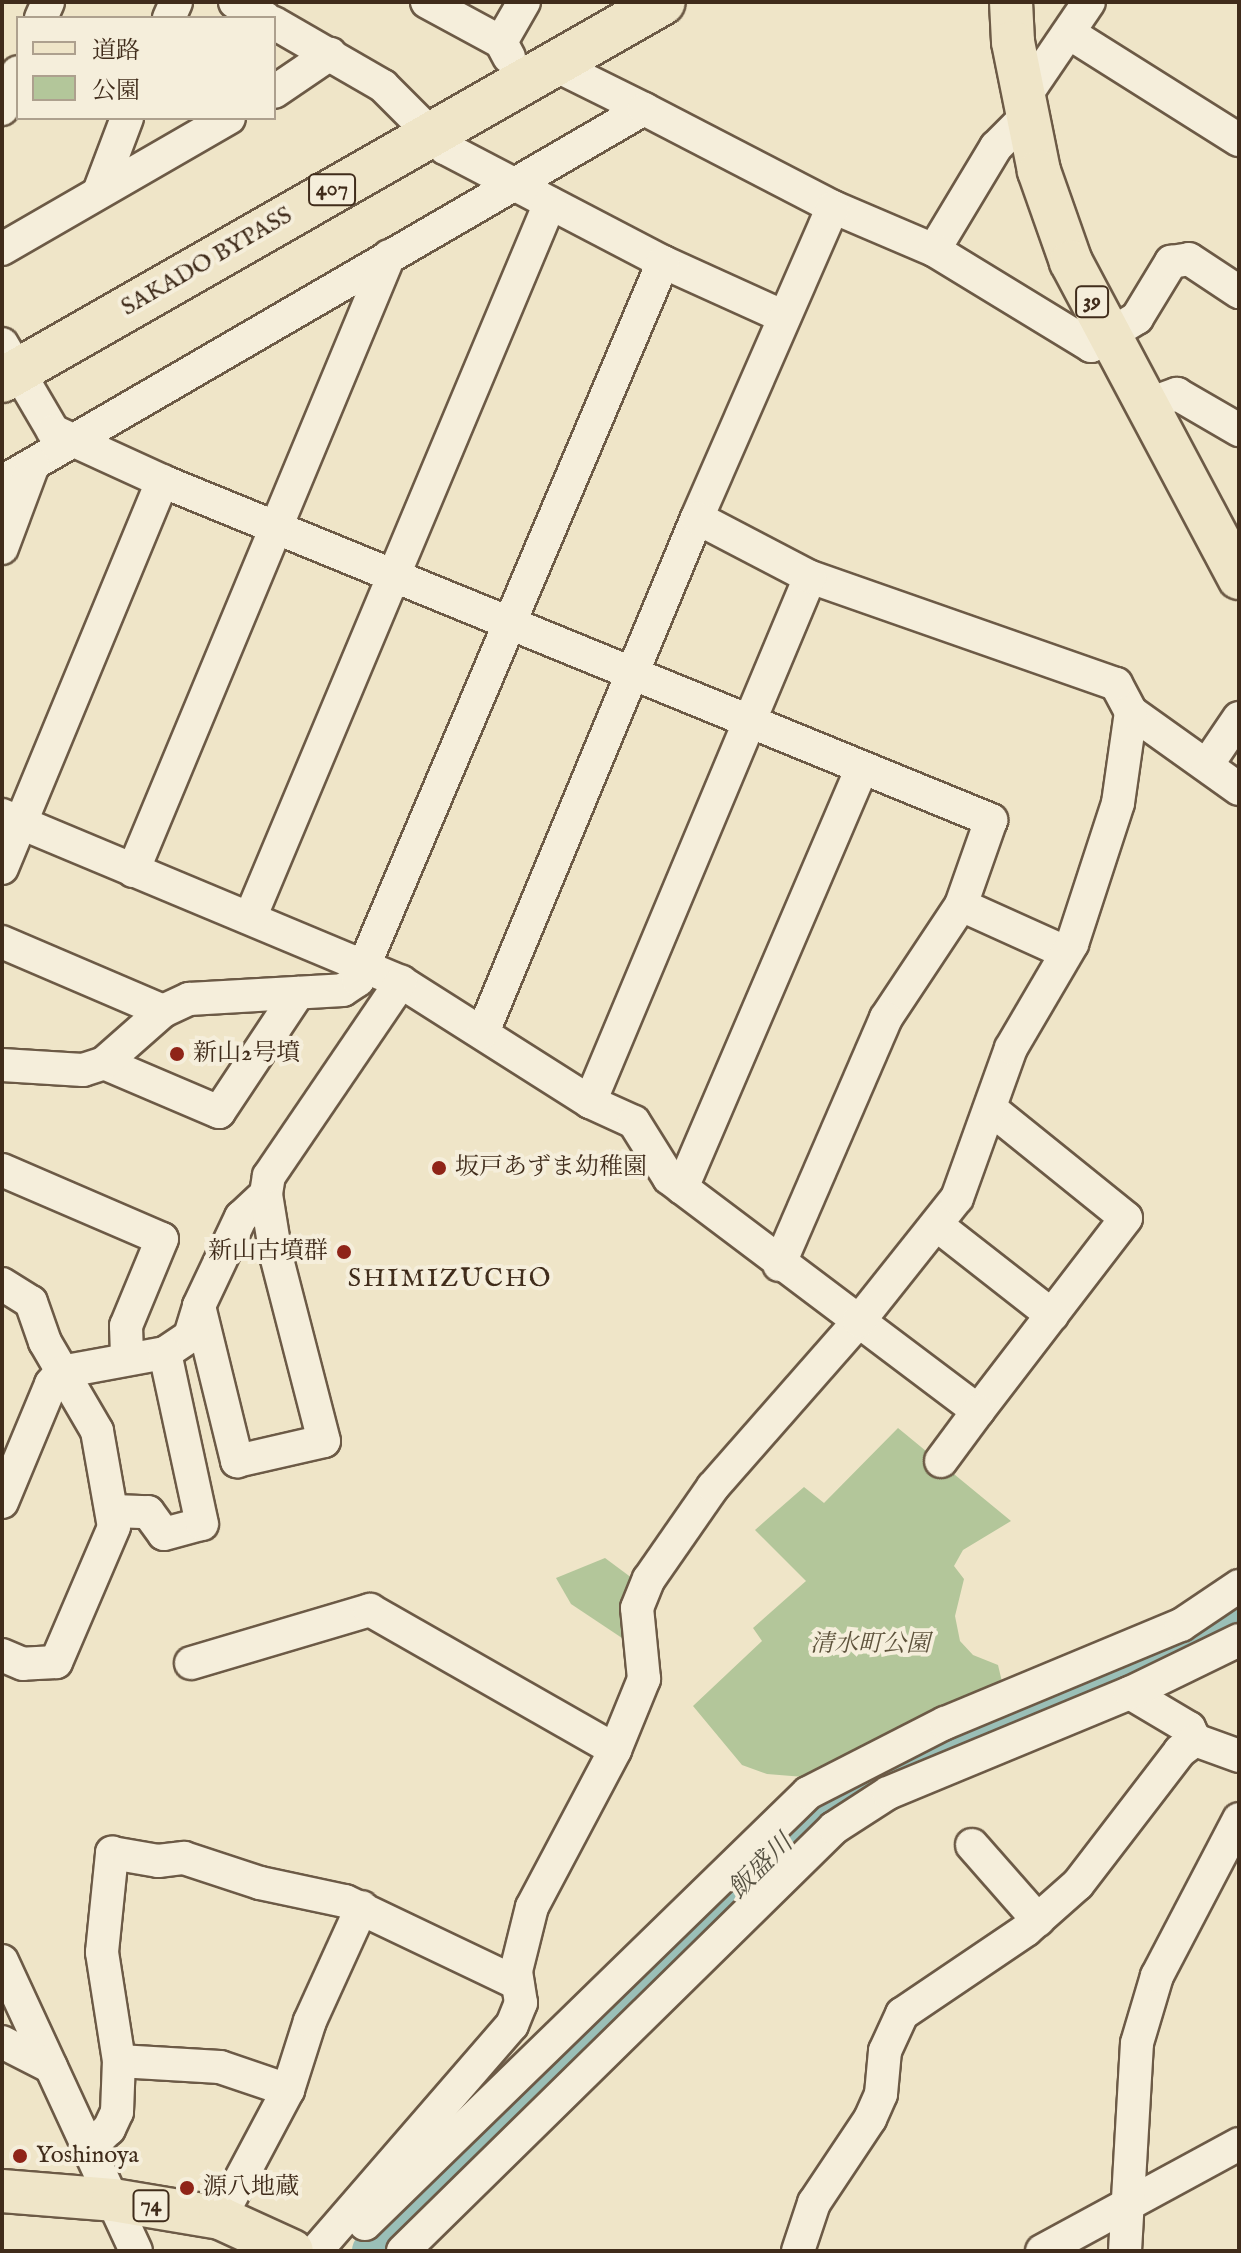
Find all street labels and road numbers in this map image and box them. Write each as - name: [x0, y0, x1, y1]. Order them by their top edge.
- road number: 407: [308, 172, 356, 208]
- street label: SAKADO BYPASS: [116, 201, 298, 323]
- road number: 39: [1074, 284, 1110, 320]
- road number: 74: [131, 2188, 171, 2224]

